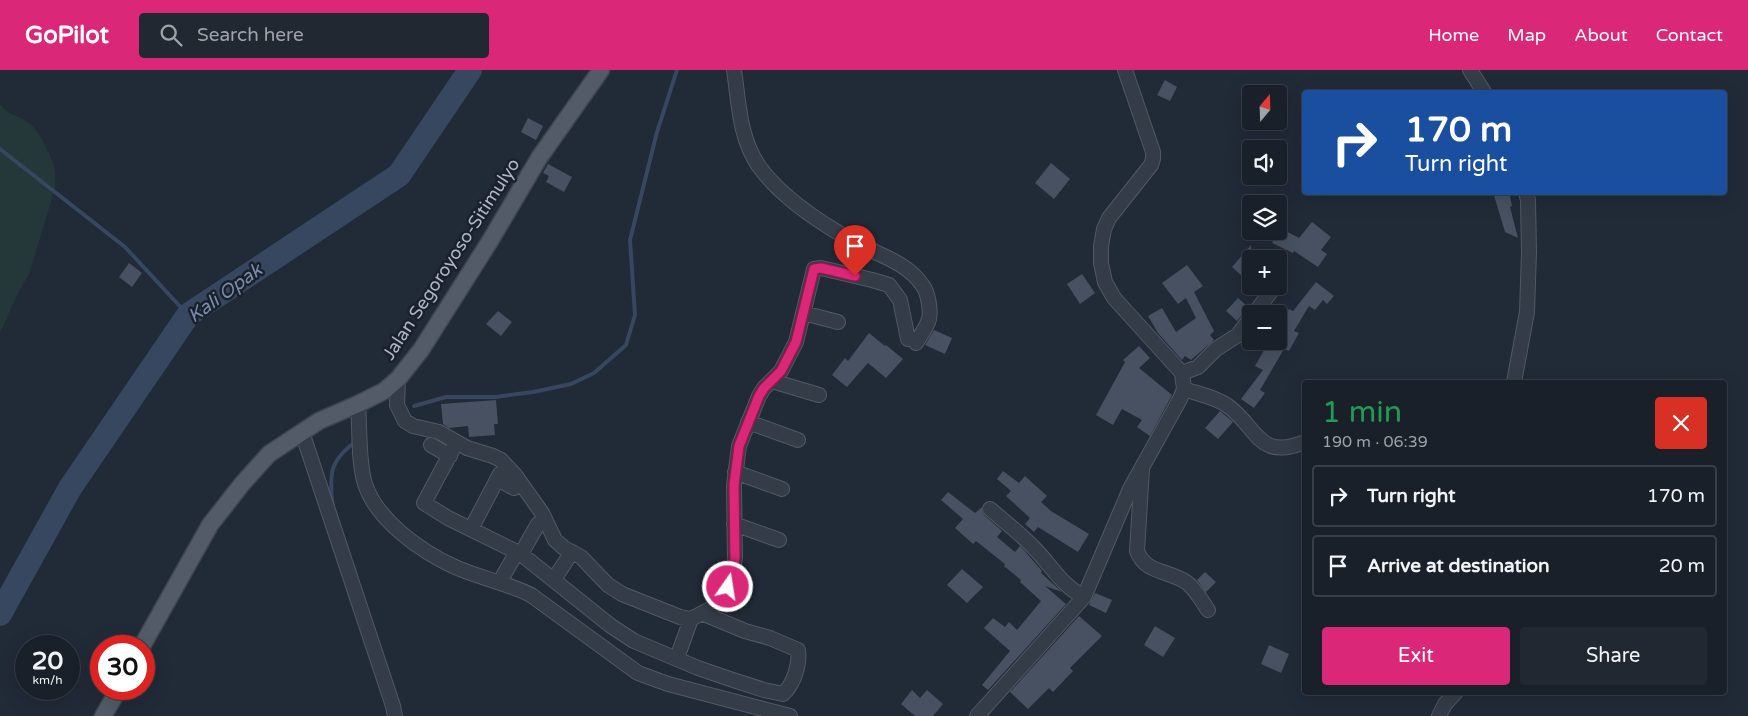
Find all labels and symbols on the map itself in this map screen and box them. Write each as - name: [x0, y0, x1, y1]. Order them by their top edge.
- north arrow: [1242, 85, 1288, 130]
- street label: Jalan Segoroyoso-Sitimulyo: [378, 154, 525, 364]
- pin: [834, 225, 876, 276]
- water label: Kali Opak: [184, 258, 268, 327]
- position arrow: [701, 560, 753, 612]
- speed limit sign: 30: [90, 635, 155, 700]

